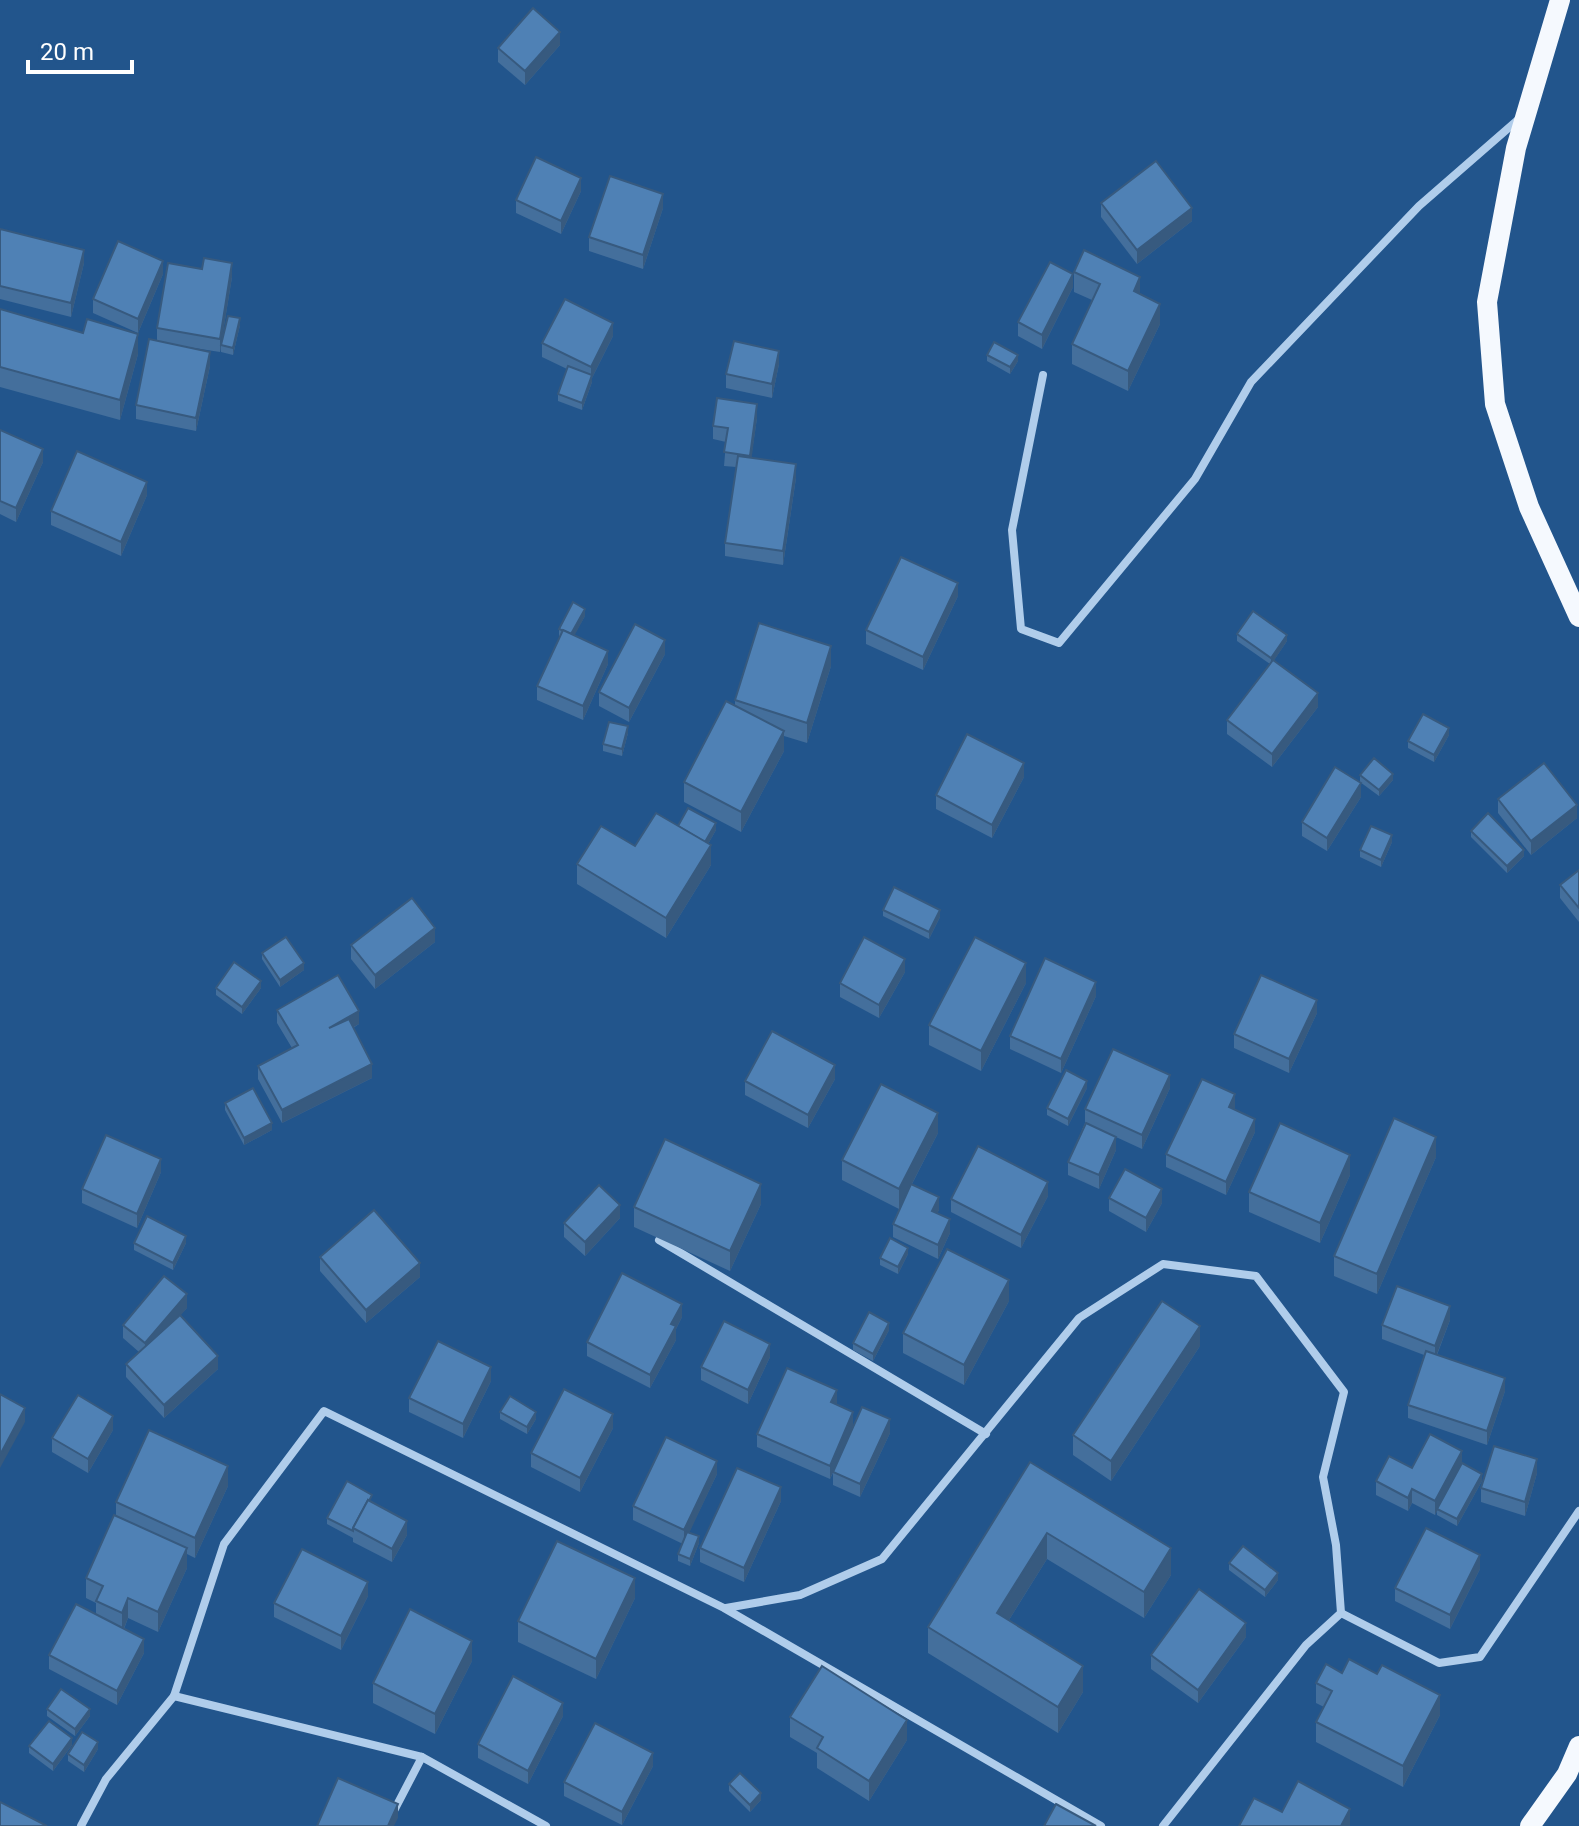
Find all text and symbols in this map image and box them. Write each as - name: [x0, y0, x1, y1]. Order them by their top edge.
- scale bar: [28, 24, 132, 74]
- text: 20 m: [40, 38, 94, 66]

